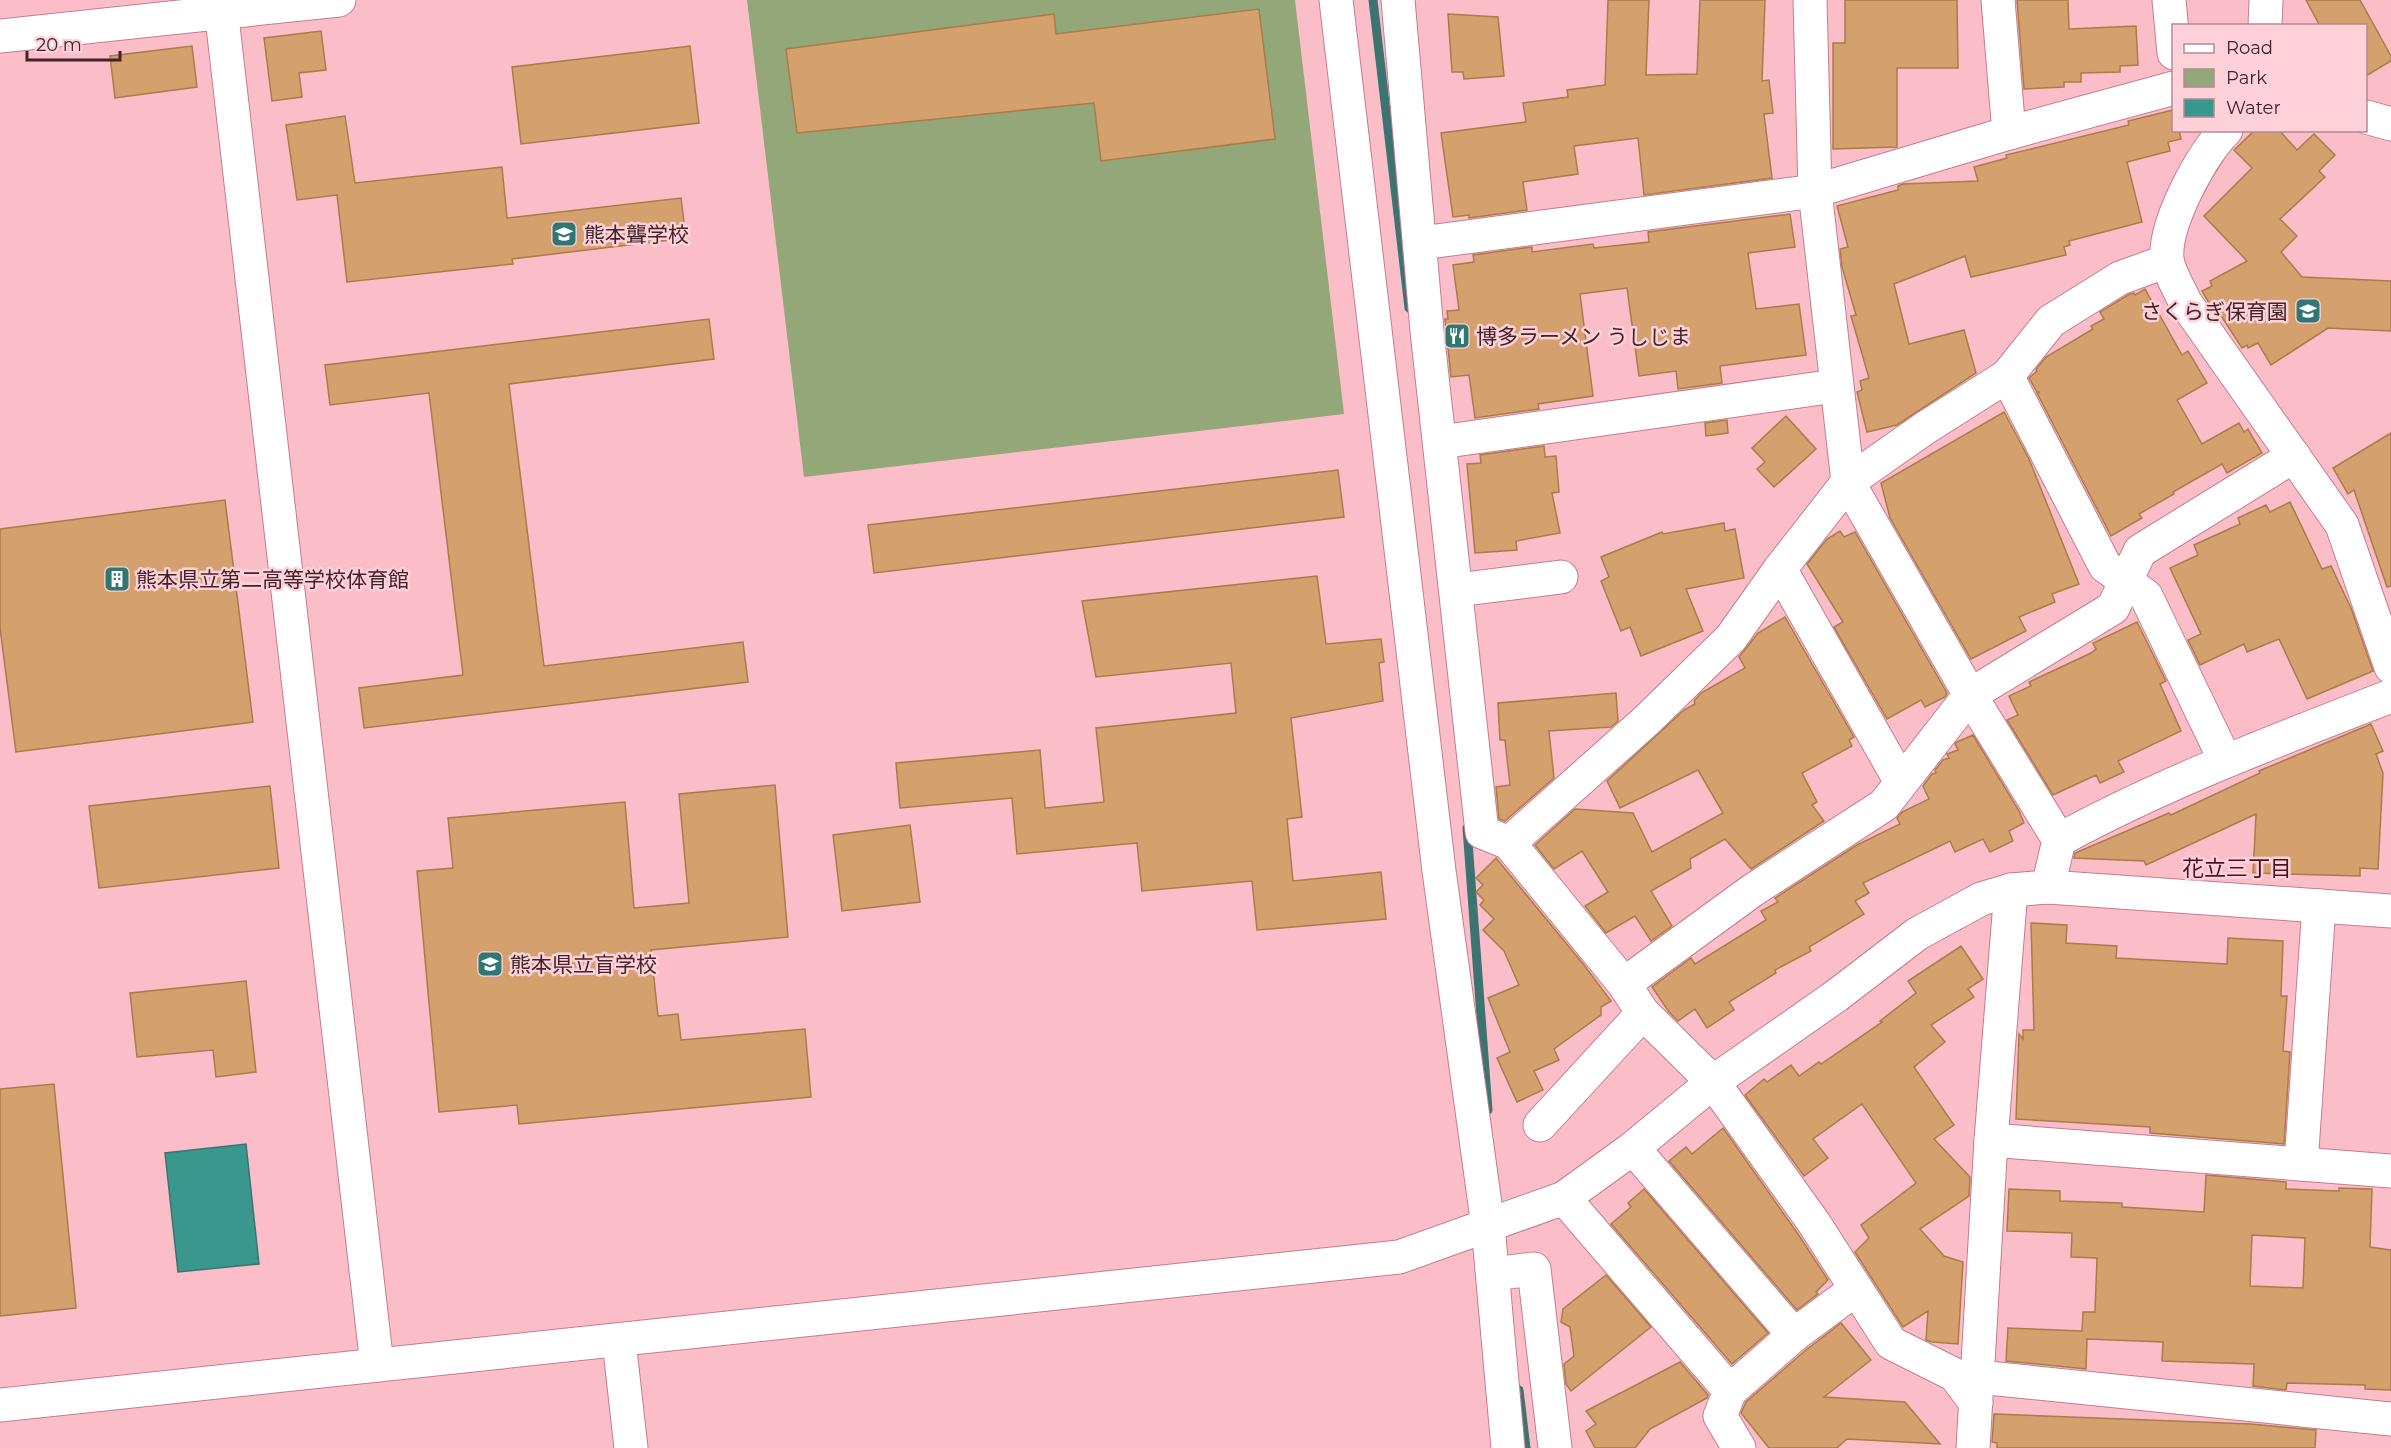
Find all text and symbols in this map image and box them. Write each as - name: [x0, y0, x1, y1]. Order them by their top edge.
- scale bar: [27, 24, 120, 62]
- legend: [2172, 24, 2367, 132]
- text: 20 m: [36, 34, 82, 56]
- text: Road: [2226, 37, 2273, 59]
- text: Park: [2226, 67, 2267, 89]
- text: Water: [2226, 97, 2281, 119]
- school or university icon: 熊本聾学校: [549, 219, 579, 249]
- place label: 熊本聾学校: [584, 222, 689, 247]
- school or university icon: さくらぎ保育園: [2293, 296, 2323, 326]
- place label: さくらぎ保育園: [2141, 299, 2288, 324]
- restaurant icon: 博多ラーメン うしじま: [1442, 321, 1472, 351]
- place label: 博多ラーメン うしじま: [1476, 324, 1691, 349]
- building icon: 熊本県立第二高等学校体育館: [102, 564, 132, 594]
- place label: 熊本県立第二高等学校体育館: [136, 567, 409, 592]
- district label: 花立三丁目: [2182, 855, 2292, 882]
- school or university icon: 熊本県立盲学校: [475, 949, 505, 979]
- place label: 熊本県立盲学校: [510, 952, 657, 977]

